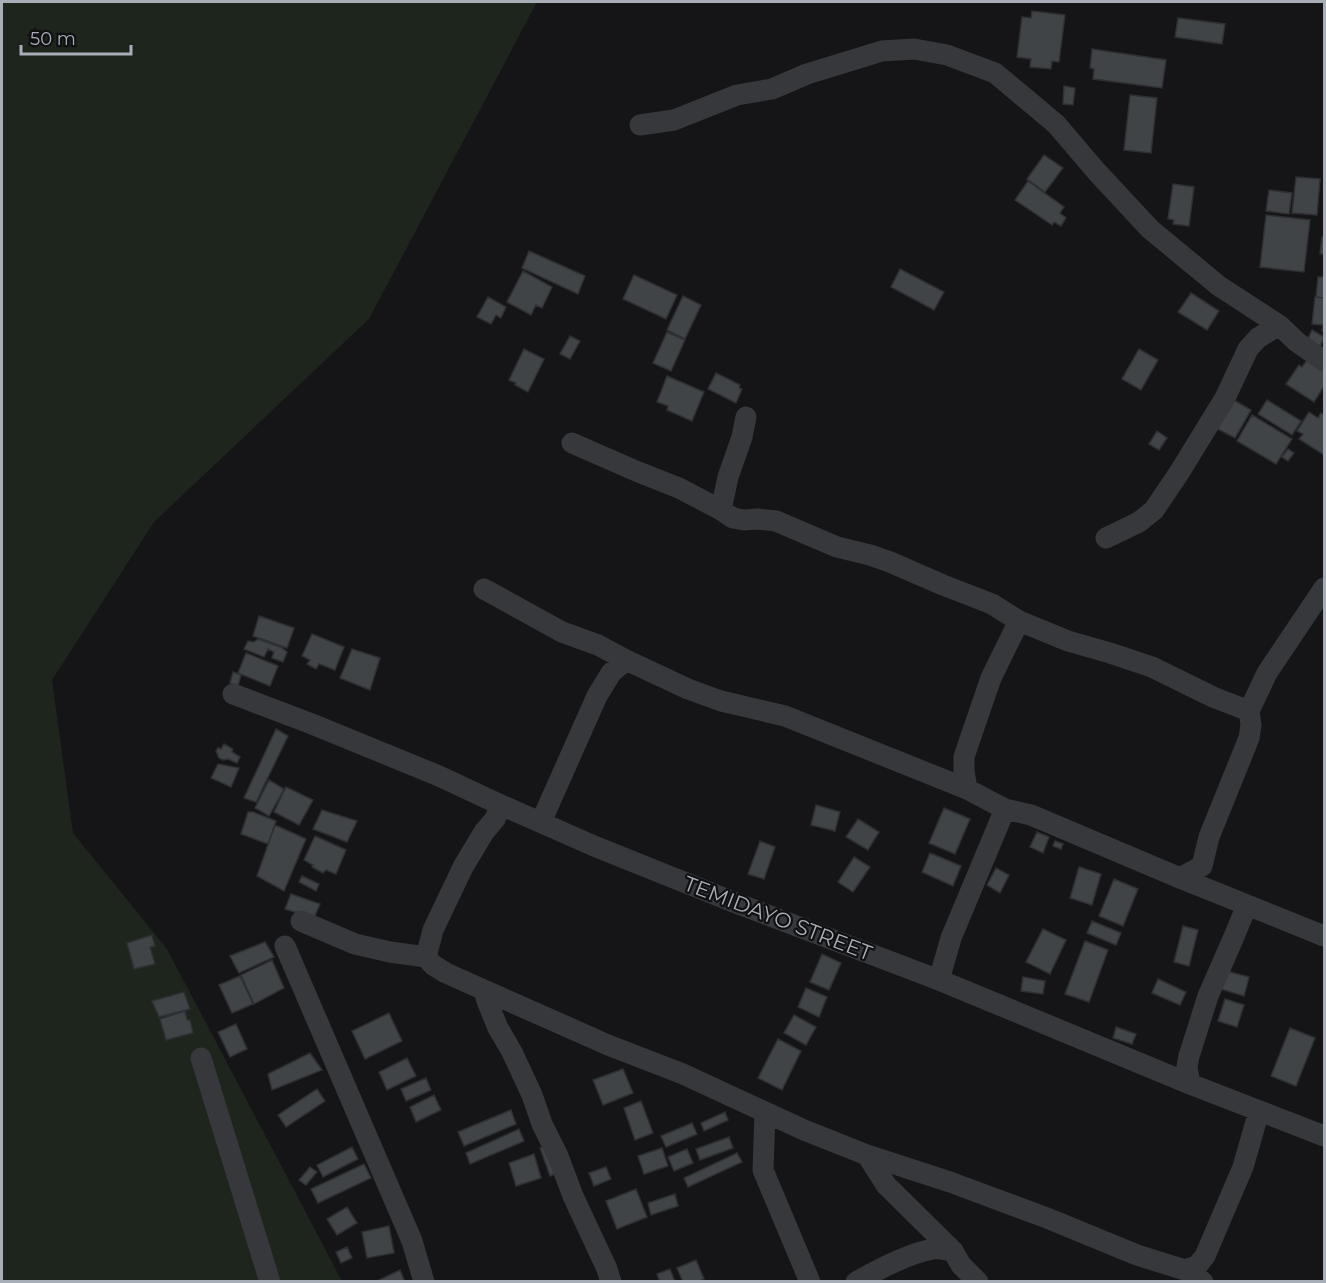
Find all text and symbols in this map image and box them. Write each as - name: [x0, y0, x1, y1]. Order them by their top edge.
- scale bar: [21, 18, 130, 56]
- text: 50 m: [30, 28, 76, 50]
- street label: TEMIDAYO STREET: [680, 871, 876, 965]

